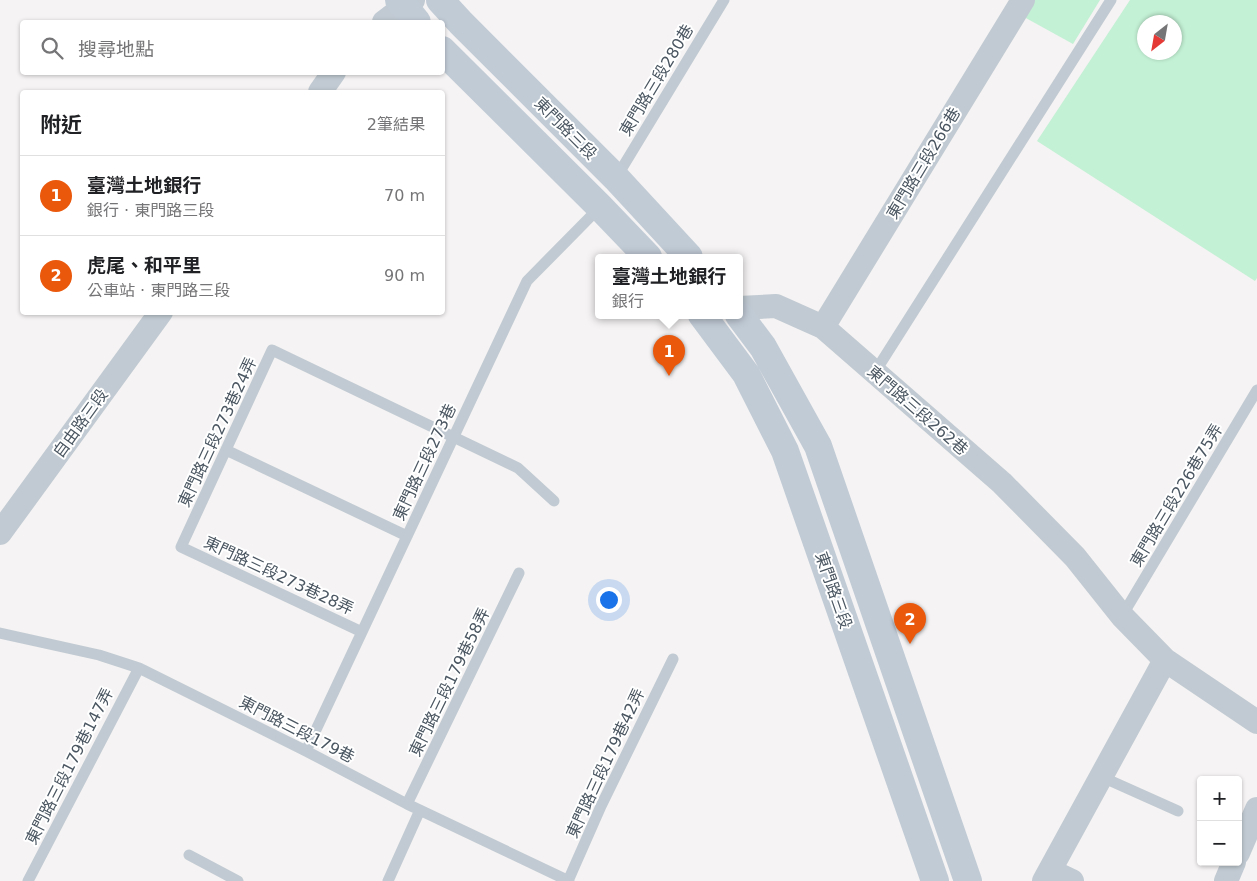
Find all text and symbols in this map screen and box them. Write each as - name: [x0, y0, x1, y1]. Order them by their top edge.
- north arrow: [1137, 15, 1182, 60]
- search box: [20, 20, 445, 75]
- street label: 東門路三段280巷: [616, 21, 697, 139]
- icon: search: [38, 34, 66, 62]
- text: 搜尋地點: [78, 38, 154, 60]
- street label: 東門路三段: [531, 93, 601, 163]
- street label: 東門路三段266巷: [883, 104, 964, 222]
- text: 附近: [40, 113, 82, 137]
- text: 2筆結果: [367, 115, 425, 134]
- text: 臺灣土地銀行: [87, 174, 201, 196]
- text: 1: [50, 186, 62, 205]
- text: 70 m: [384, 186, 425, 205]
- text: 銀行 · 東門路三段: [87, 201, 214, 220]
- text: 虎尾、和平里: [87, 254, 201, 276]
- popup: [595, 254, 743, 319]
- text: 臺灣土地銀行: [612, 265, 726, 287]
- text: 2: [50, 266, 62, 285]
- text: 90 m: [384, 266, 425, 285]
- text: 公車站 · 東門路三段: [87, 281, 230, 300]
- text: 銀行: [612, 292, 644, 311]
- pin: 1: [653, 335, 685, 376]
- street label: 東門路三段273巷24弄: [174, 354, 260, 510]
- street label: 東門路三段262巷: [864, 362, 972, 459]
- street label: 自由路三段: [49, 385, 112, 461]
- street label: 東門路三段273巷: [389, 401, 460, 524]
- street label: 東門路三段226巷75弄: [1126, 421, 1227, 570]
- street label: 東門路三段273巷28弄: [201, 532, 357, 618]
- street label: 東門路三段: [812, 549, 856, 631]
- your location: [596, 587, 622, 613]
- pin: 2: [894, 603, 926, 644]
- street label: 東門路三段179巷58弄: [405, 605, 494, 760]
- street label: 東門路三段179巷147弄: [22, 685, 117, 848]
- street label: 東門路三段179巷42弄: [562, 685, 648, 841]
- street label: 東門路三段179巷: [236, 692, 357, 767]
- map controls: [1197, 776, 1242, 866]
- button: +: [1197, 776, 1242, 821]
- button: −: [1197, 821, 1242, 866]

